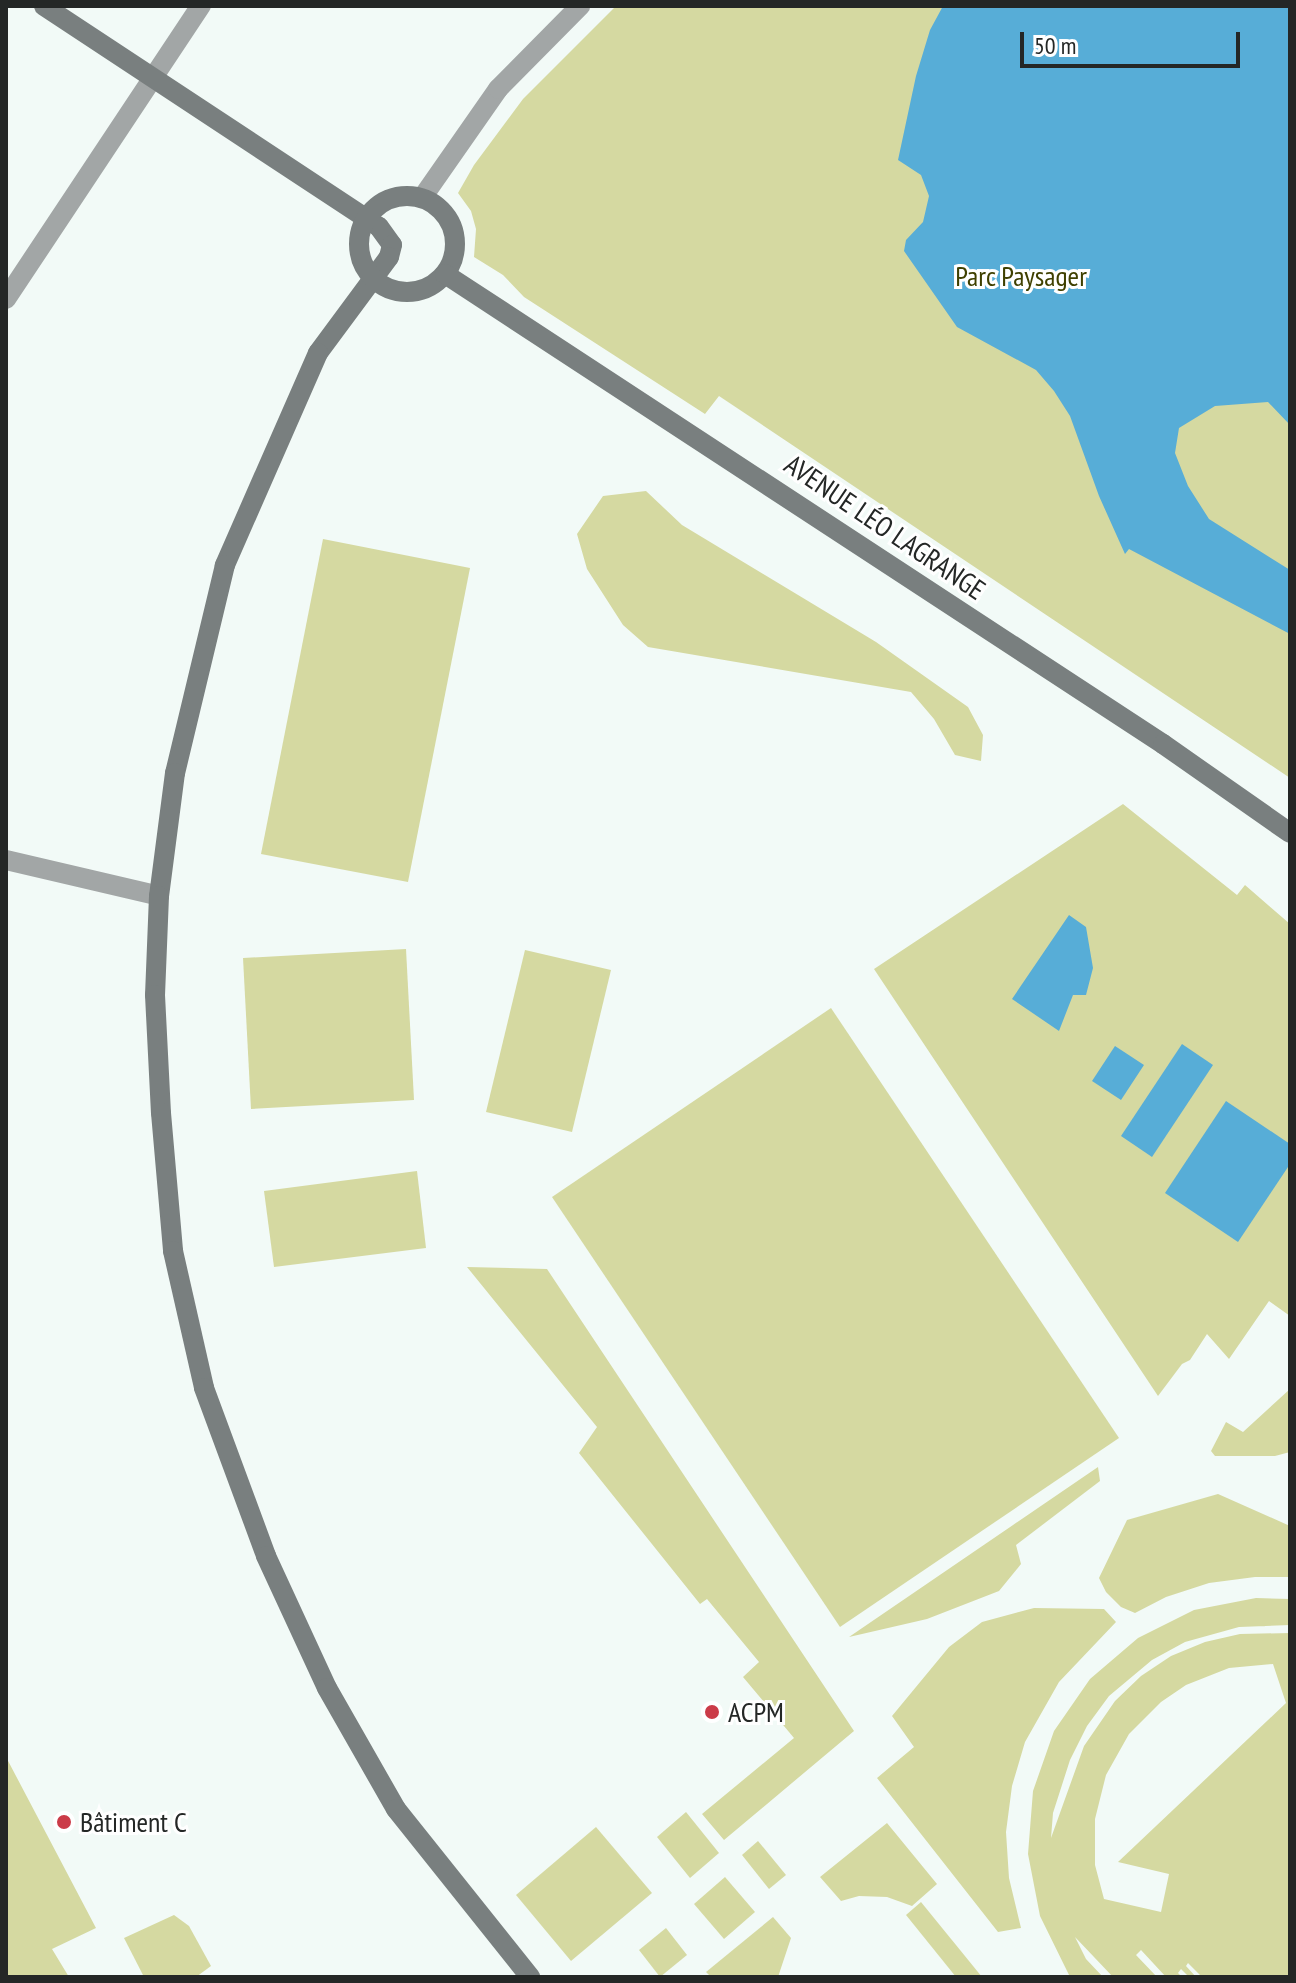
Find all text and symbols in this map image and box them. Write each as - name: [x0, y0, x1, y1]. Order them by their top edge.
- scale bar: [1024, 16, 1244, 66]
- text: 50 m: [1034, 30, 1076, 61]
- park label: Parc Paysager: [955, 259, 1087, 293]
- street label: AVENUE LÉO LAGRANGE: [778, 447, 992, 607]
- place label: ACPM: [728, 1695, 784, 1729]
- marker: ACPM: [703, 1703, 721, 1721]
- place label: Bâtiment C: [80, 1805, 187, 1839]
- marker: Bâtiment C: [55, 1813, 73, 1831]

